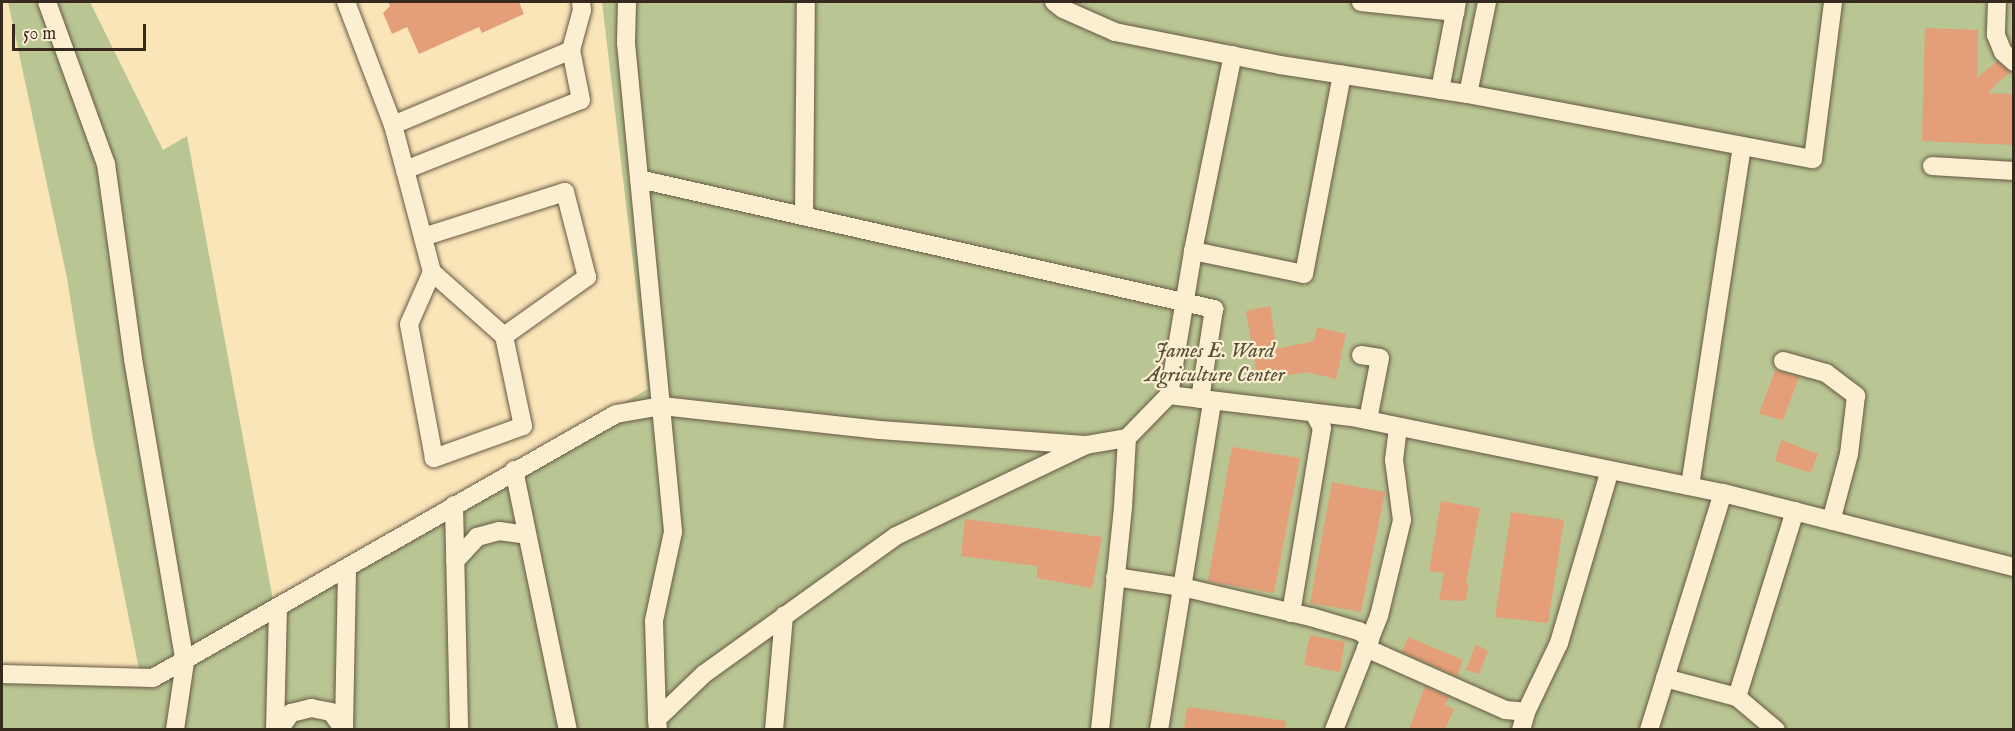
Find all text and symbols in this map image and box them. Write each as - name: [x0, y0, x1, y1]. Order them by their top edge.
- scale bar: [15, 12, 148, 50]
- text: 50 m: [23, 23, 56, 46]
- park label: James E. Ward Agriculture Center: [1145, 339, 1285, 389]

